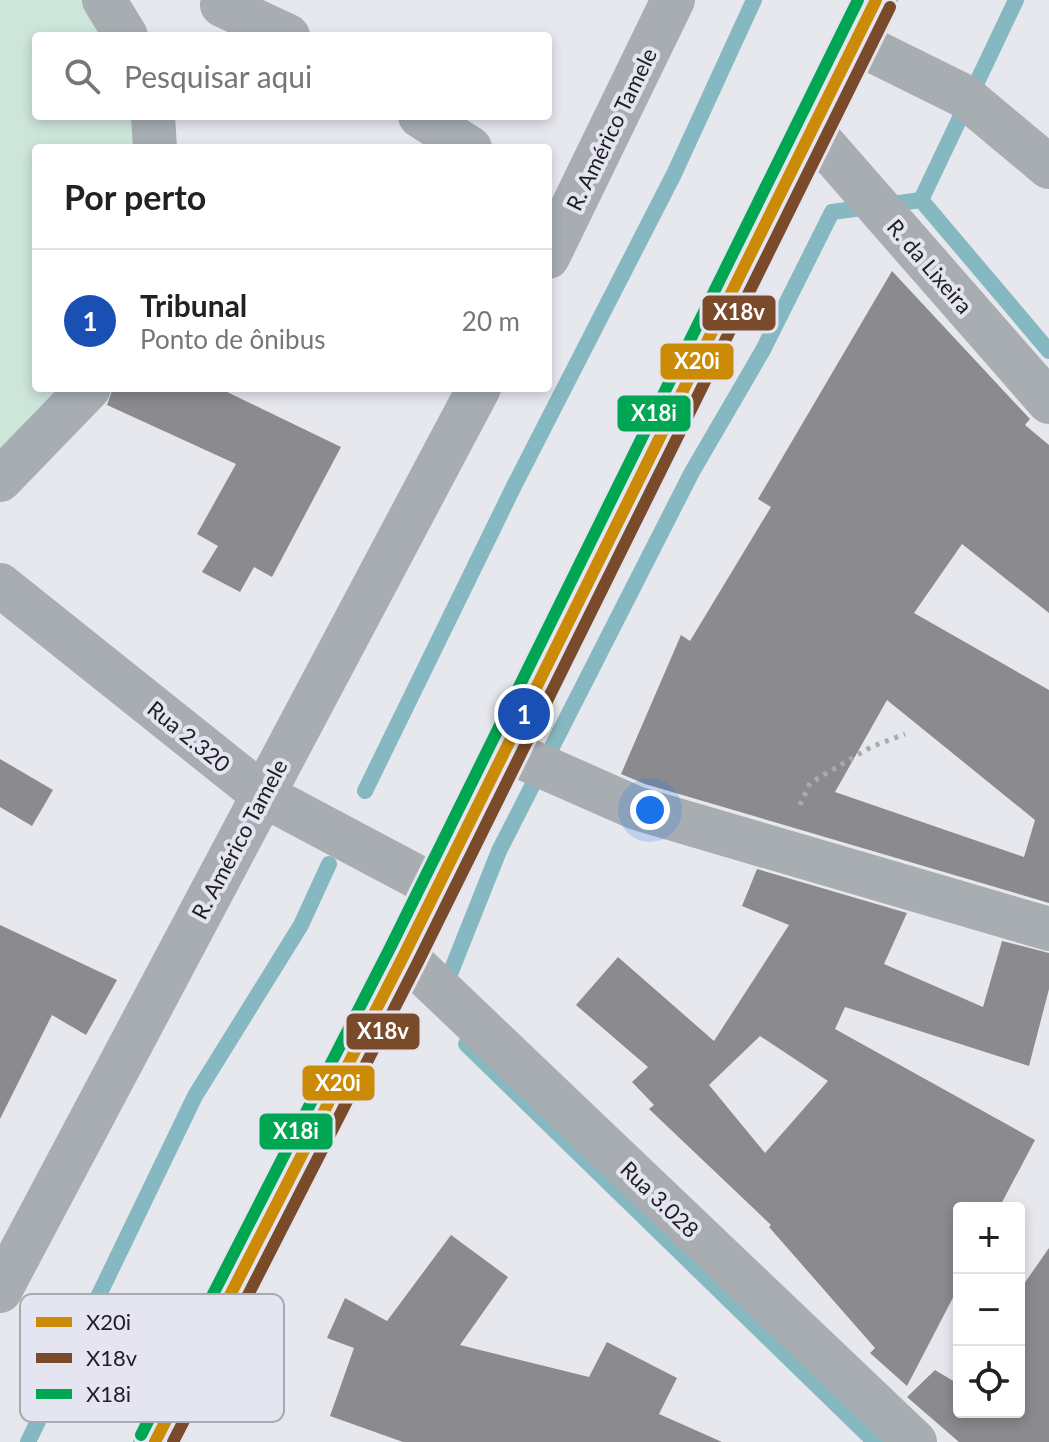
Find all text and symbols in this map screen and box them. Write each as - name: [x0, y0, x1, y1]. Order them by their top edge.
- search box: [32, 32, 552, 120]
- street label: R. Américo Tamele: [560, 43, 662, 215]
- icon: search: [60, 54, 104, 98]
- text: Pesquisar aqui: [124, 58, 312, 94]
- text: Por perto: [64, 176, 206, 217]
- street label: R. da Lixeira: [882, 213, 978, 319]
- text: Tribunal: [140, 287, 247, 323]
- line badge: X18v: [701, 294, 777, 332]
- text: X18v: [713, 298, 765, 325]
- text: 1: [82, 305, 98, 337]
- text: 20 m: [462, 305, 520, 337]
- text: Ponto de ônibus: [140, 323, 325, 355]
- line badge: X20i: [659, 342, 735, 381]
- text: X20i: [674, 347, 720, 374]
- line badge: X18i: [616, 394, 692, 433]
- text: X18i: [631, 399, 677, 426]
- pin: 1: [498, 684, 550, 744]
- street label: Rua 2.320: [142, 695, 236, 778]
- street label: R. Américo Tamele: [185, 754, 293, 924]
- your location: [630, 790, 670, 830]
- line badge: X18v: [345, 1012, 421, 1051]
- text: X18v: [357, 1017, 409, 1044]
- line badge: X20i: [301, 1064, 376, 1102]
- text: X20i: [315, 1069, 361, 1096]
- line badge: X18i: [258, 1112, 334, 1151]
- text: X18i: [273, 1117, 319, 1144]
- street label: Rua 3.028: [615, 1155, 705, 1243]
- map controls: [953, 1202, 1025, 1418]
- button: +: [953, 1202, 1025, 1274]
- button: −: [953, 1274, 1025, 1346]
- legend: [20, 1294, 284, 1422]
- text: X20i: [86, 1308, 131, 1335]
- text: X18v: [86, 1344, 138, 1371]
- button: locate: [953, 1346, 1025, 1418]
- text: X18i: [86, 1380, 131, 1407]

